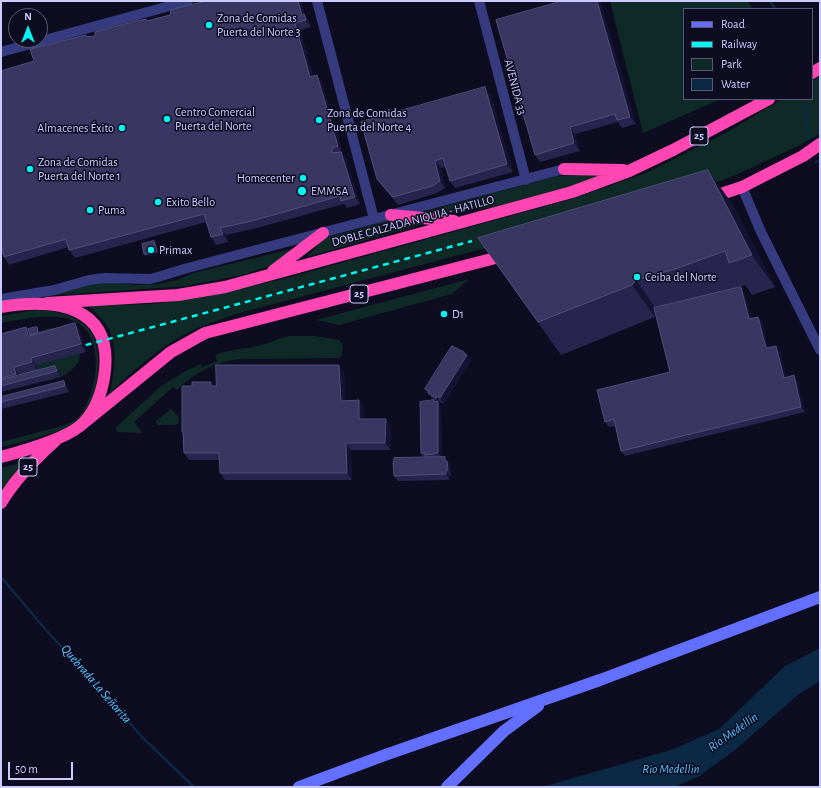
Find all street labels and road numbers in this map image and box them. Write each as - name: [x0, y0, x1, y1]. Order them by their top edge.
- street label: AVENIDA 33: [501, 58, 529, 116]
- road number: 25: [690, 127, 708, 145]
- street label: DOBLE CALZADA NIQUIA - HATILLO: [330, 192, 496, 250]
- road number: 25: [350, 285, 368, 303]
- road number: 25: [19, 458, 37, 476]

